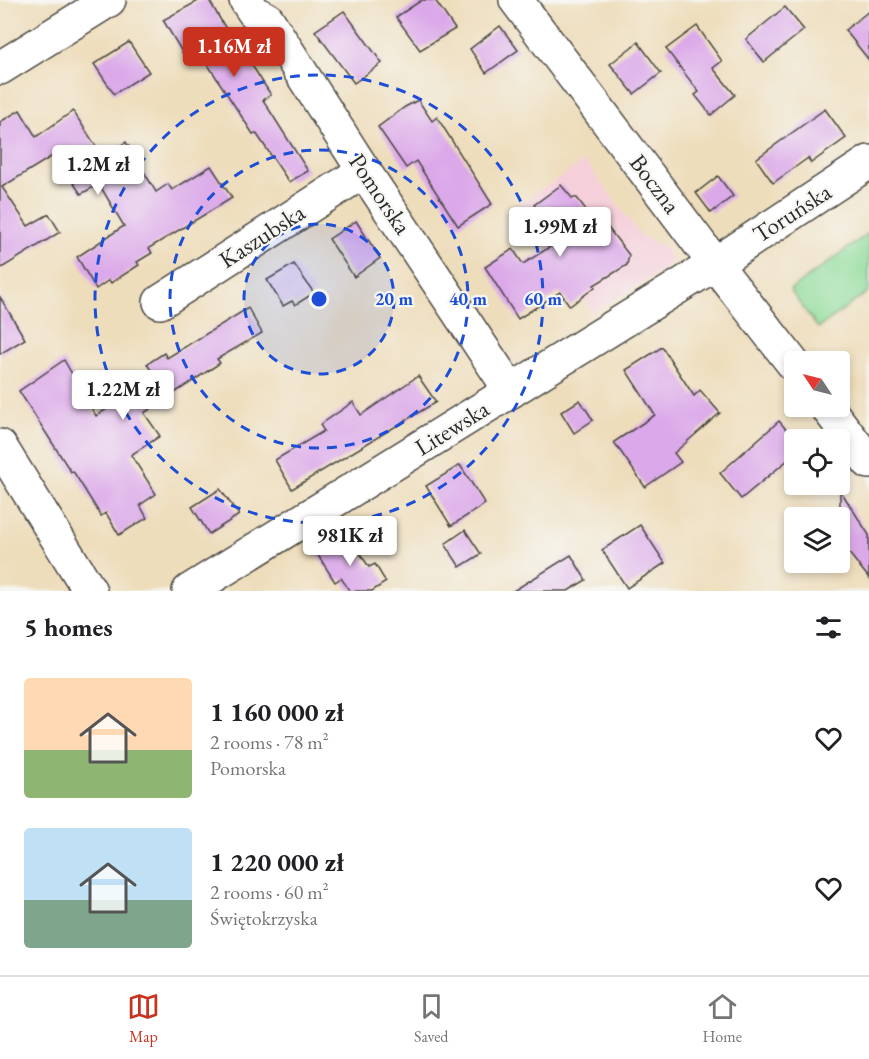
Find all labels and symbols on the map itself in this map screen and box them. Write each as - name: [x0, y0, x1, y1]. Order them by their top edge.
- pin: 1.16M zł: [172, 27, 296, 78]
- pin: 1.2M zł: [43, 145, 153, 196]
- street label: Pomorska: [342, 147, 419, 240]
- street label: Boczna: [623, 148, 688, 220]
- street label: Toruńska: [747, 176, 837, 249]
- street label: Kaszubska: [213, 196, 311, 275]
- pin: 1.99M zł: [498, 207, 622, 258]
- text: 20 m: [375, 287, 413, 310]
- text: 40 m: [449, 287, 487, 310]
- text: 60 m: [524, 287, 562, 310]
- centre of rings: [309, 289, 329, 309]
- north arrow: [784, 351, 850, 417]
- pin: 1.22M zł: [61, 370, 185, 421]
- street label: Litewska: [409, 393, 495, 462]
- pin: 981K zł: [295, 516, 405, 567]

